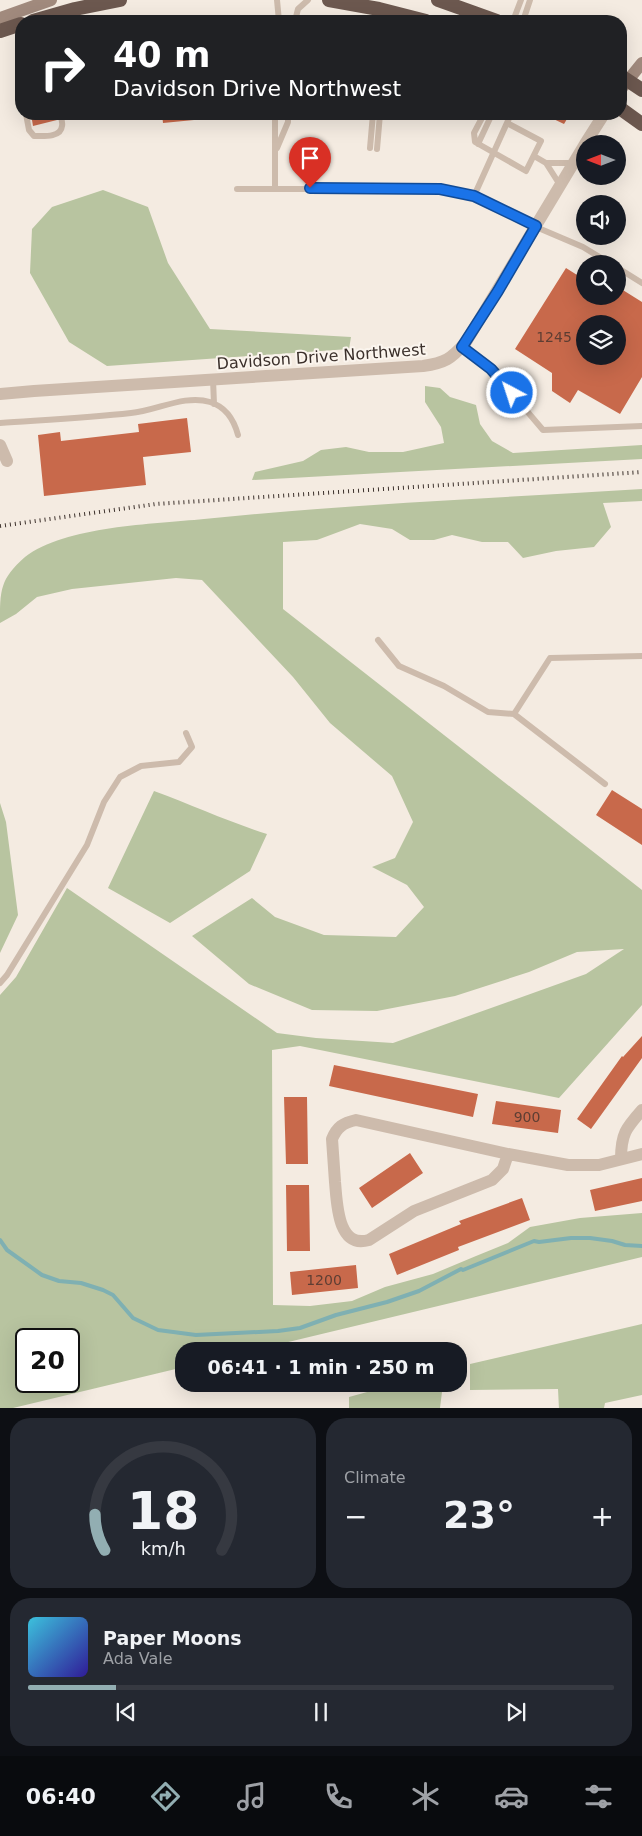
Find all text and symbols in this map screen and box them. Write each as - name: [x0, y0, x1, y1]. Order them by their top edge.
- icon: right: [30, 35, 95, 100]
- text: 40 m: [113, 35, 210, 75]
- text: Davidson Drive Northwest: [113, 76, 401, 101]
- north arrow: [576, 135, 626, 185]
- map controls: [576, 135, 626, 365]
- pin: [289, 137, 331, 188]
- icon: arrive: [296, 144, 324, 172]
- button: sound: [576, 195, 626, 245]
- button: search: [576, 255, 626, 305]
- button: layers: [576, 315, 626, 365]
- house number: 1245: [536, 329, 572, 345]
- street label: Davidson Drive Northwest: [216, 340, 426, 373]
- position arrow: [485, 366, 537, 418]
- house number: 900: [514, 1109, 540, 1125]
- house number: 1200: [306, 1272, 342, 1288]
- speed limit sign: 20: [15, 1328, 80, 1393]
- text: 06:41 · 1 min · 250 m: [207, 1356, 435, 1378]
- text: Climate: [344, 1468, 406, 1487]
- text: 18: [127, 1481, 199, 1541]
- text: 23°: [443, 1493, 515, 1537]
- text: −: [344, 1500, 367, 1533]
- text: +: [591, 1500, 614, 1533]
- text: km/h: [140, 1538, 186, 1559]
- text: Paper Moons: [103, 1627, 242, 1649]
- text: Ada Vale: [103, 1649, 173, 1668]
- icon: previous: [112, 1698, 140, 1726]
- icon: pause: [307, 1698, 335, 1726]
- icon: next: [502, 1698, 530, 1726]
- icon: directions: [148, 1779, 183, 1814]
- icon: music: [234, 1779, 269, 1814]
- icon: phone: [321, 1779, 356, 1814]
- icon: climate: [408, 1779, 443, 1814]
- icon: car: [494, 1779, 529, 1814]
- icon: filters: [581, 1779, 616, 1814]
- text: 06:40: [26, 1784, 96, 1809]

